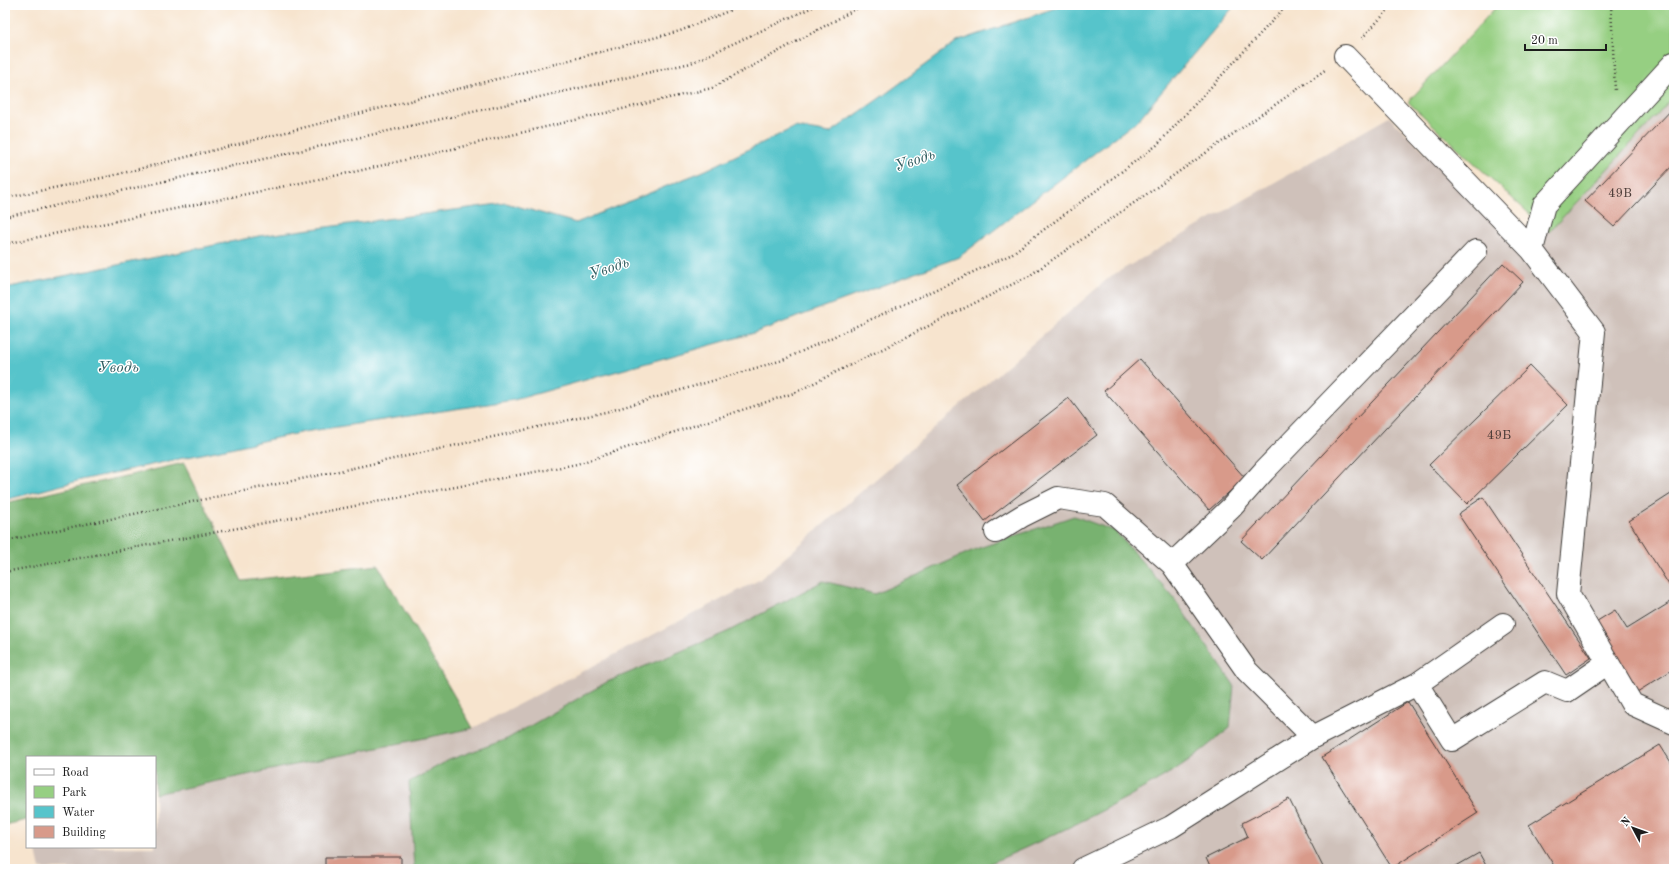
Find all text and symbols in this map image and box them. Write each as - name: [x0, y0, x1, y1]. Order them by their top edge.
- scale bar: [1525, 26, 1606, 52]
- text: 20 m: [1531, 35, 1558, 47]
- water label: Уводь: [893, 147, 937, 175]
- house number: 49В: [1608, 187, 1632, 200]
- water label: Уводь: [587, 255, 631, 283]
- water label: Уводь: [97, 360, 139, 376]
- house number: 49Б: [1487, 429, 1511, 442]
- legend: [26, 756, 156, 848]
- text: Road: [62, 767, 89, 779]
- text: Park: [62, 787, 87, 799]
- text: Water: [62, 807, 95, 819]
- north arrow: [1613, 808, 1653, 848]
- text: N: [1620, 815, 1634, 829]
- text: Building: [62, 827, 106, 839]

